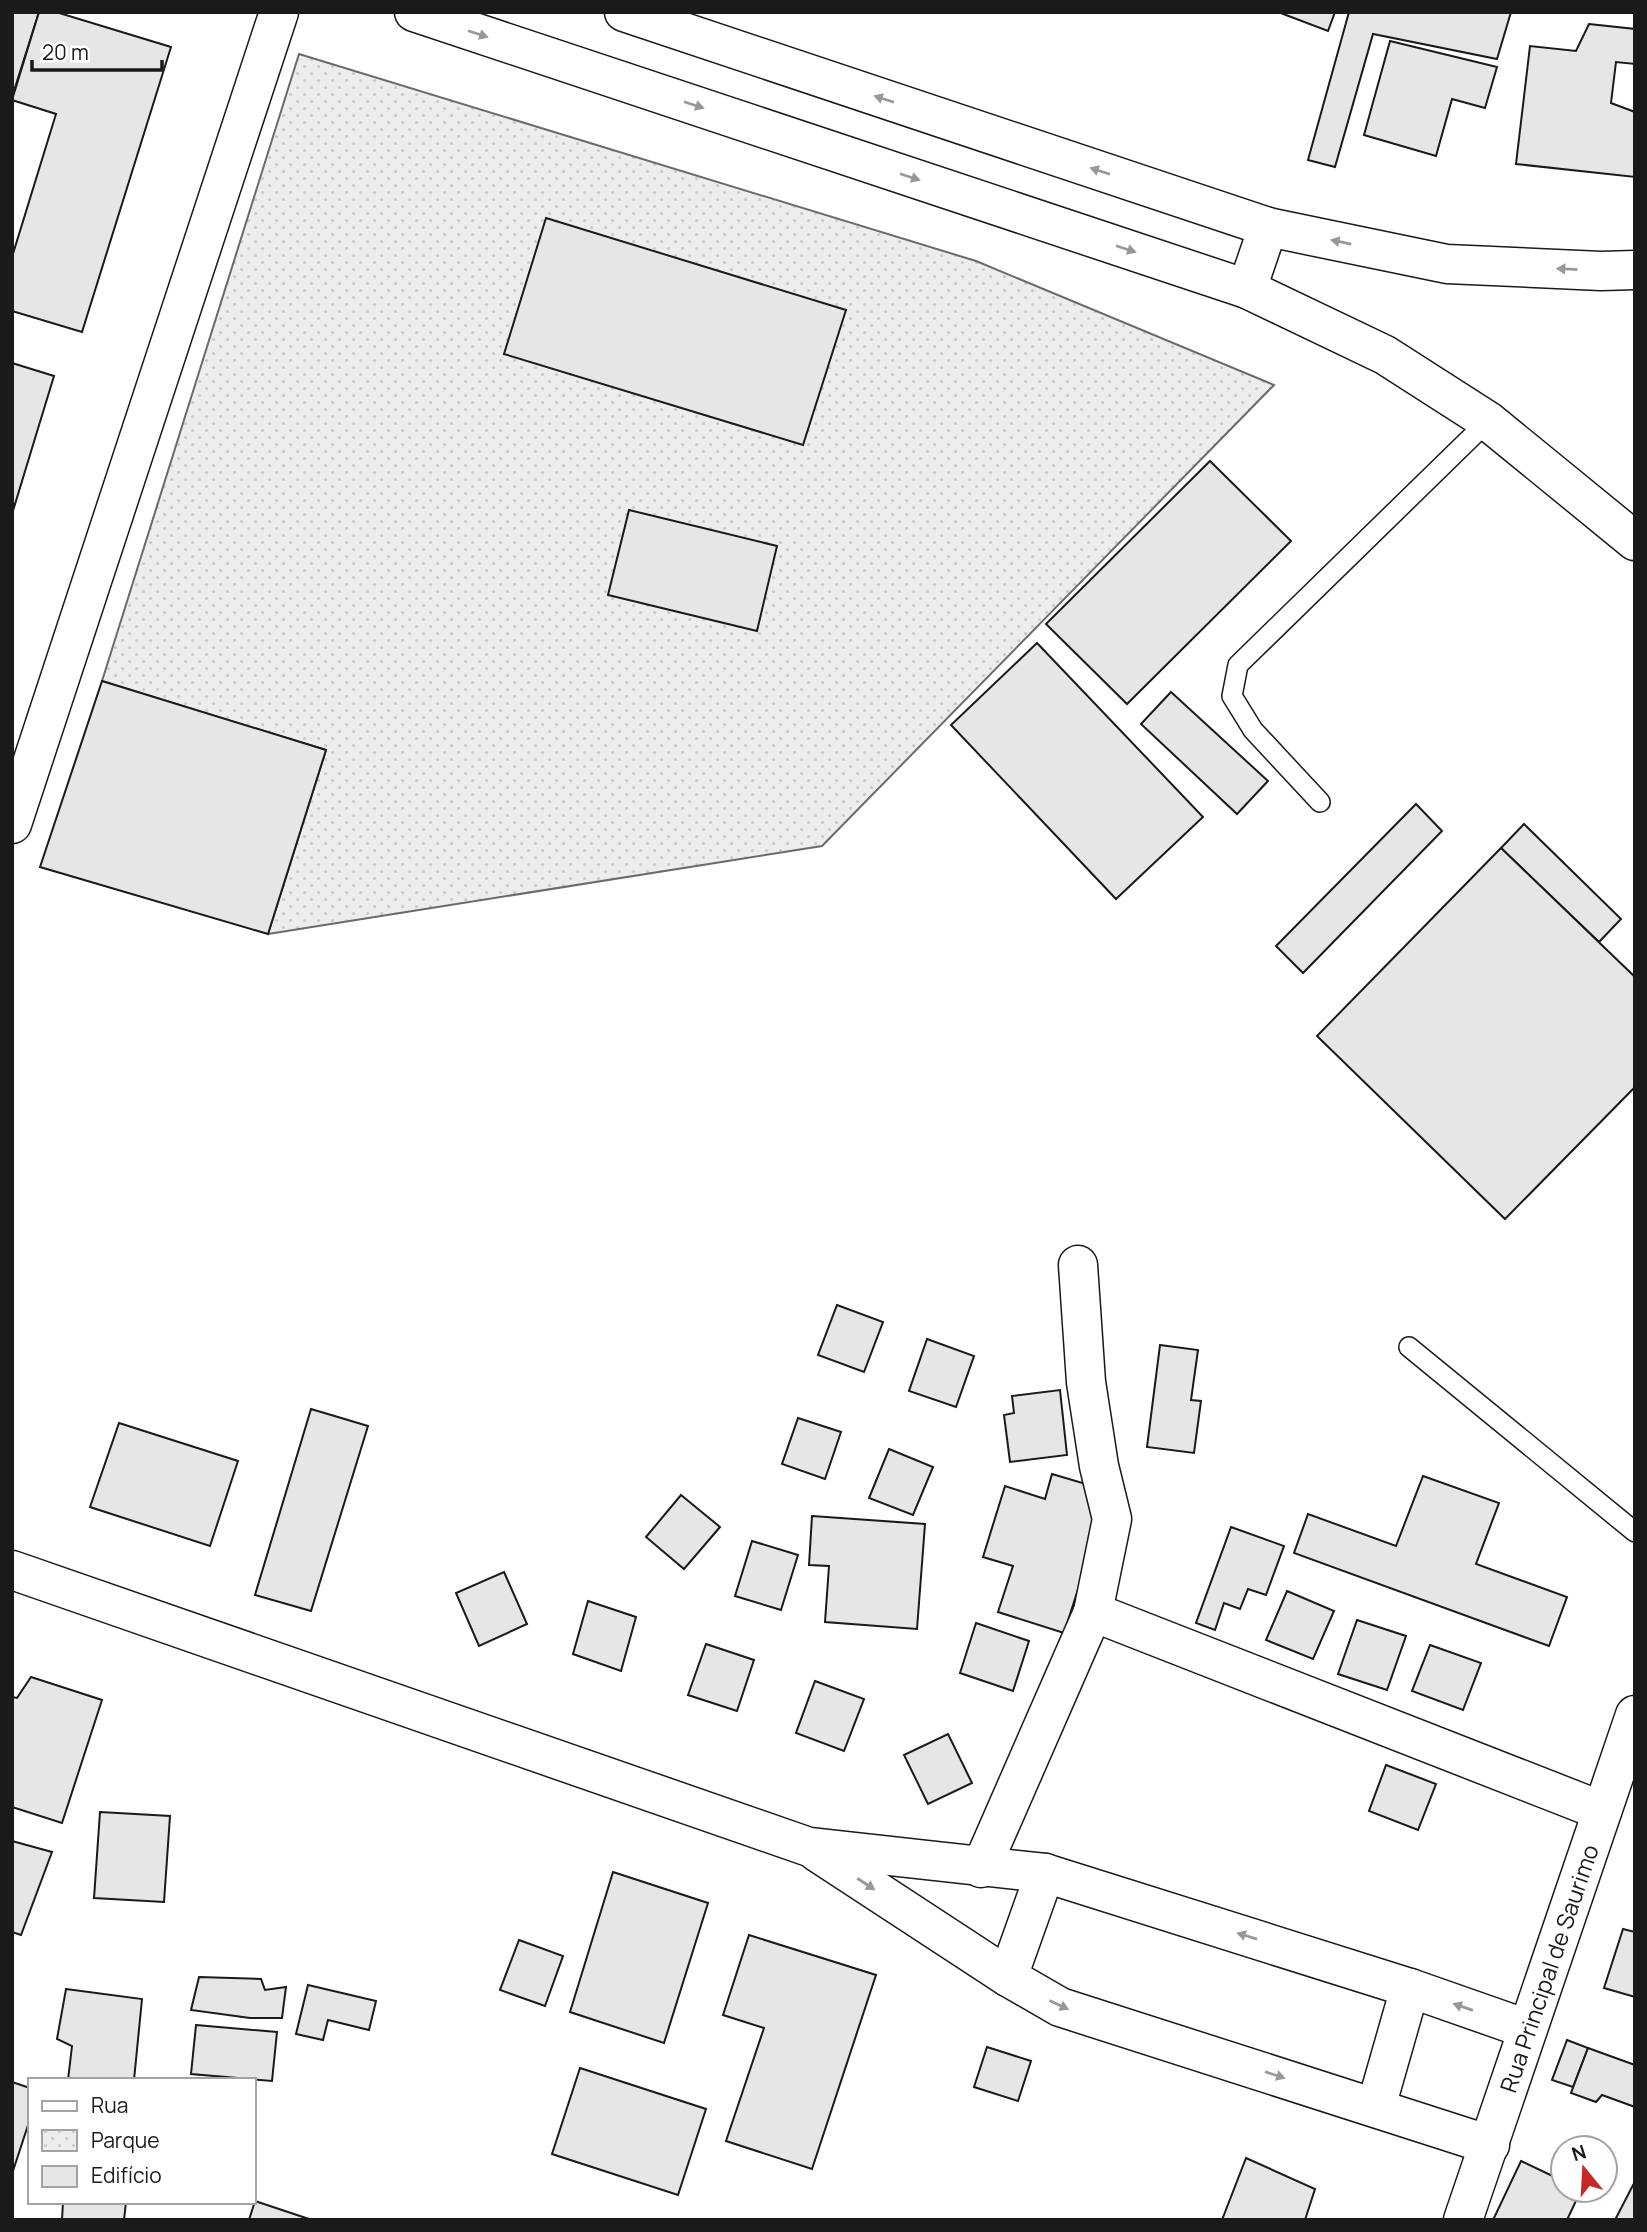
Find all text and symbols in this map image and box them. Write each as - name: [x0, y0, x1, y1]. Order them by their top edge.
- scale bar: [32, 28, 161, 72]
- one-way arrow: [468, 29, 489, 40]
- text: 20 m: [42, 38, 89, 66]
- one-way arrow: [873, 93, 894, 104]
- one-way arrow: [684, 101, 705, 111]
- one-way arrow: [1089, 165, 1110, 176]
- one-way arrow: [900, 172, 921, 183]
- one-way arrow: [1330, 237, 1352, 248]
- one-way arrow: [1116, 244, 1137, 255]
- one-way arrow: [1555, 264, 1577, 275]
- street label: Rua Principal de Saurimo: [1492, 1840, 1606, 2096]
- one-way arrow: [857, 1878, 876, 1891]
- one-way arrow: [1236, 1931, 1257, 1941]
- one-way arrow: [1049, 1999, 1069, 2011]
- one-way arrow: [1453, 2001, 1474, 2012]
- one-way arrow: [1265, 2070, 1286, 2081]
- legend: [28, 2078, 256, 2204]
- text: Rua: [91, 2091, 128, 2119]
- text: Parque: [91, 2126, 160, 2154]
- north arrow: [1549, 2134, 1619, 2204]
- text: N: [1568, 2138, 1589, 2167]
- text: Edifício: [91, 2161, 162, 2189]

